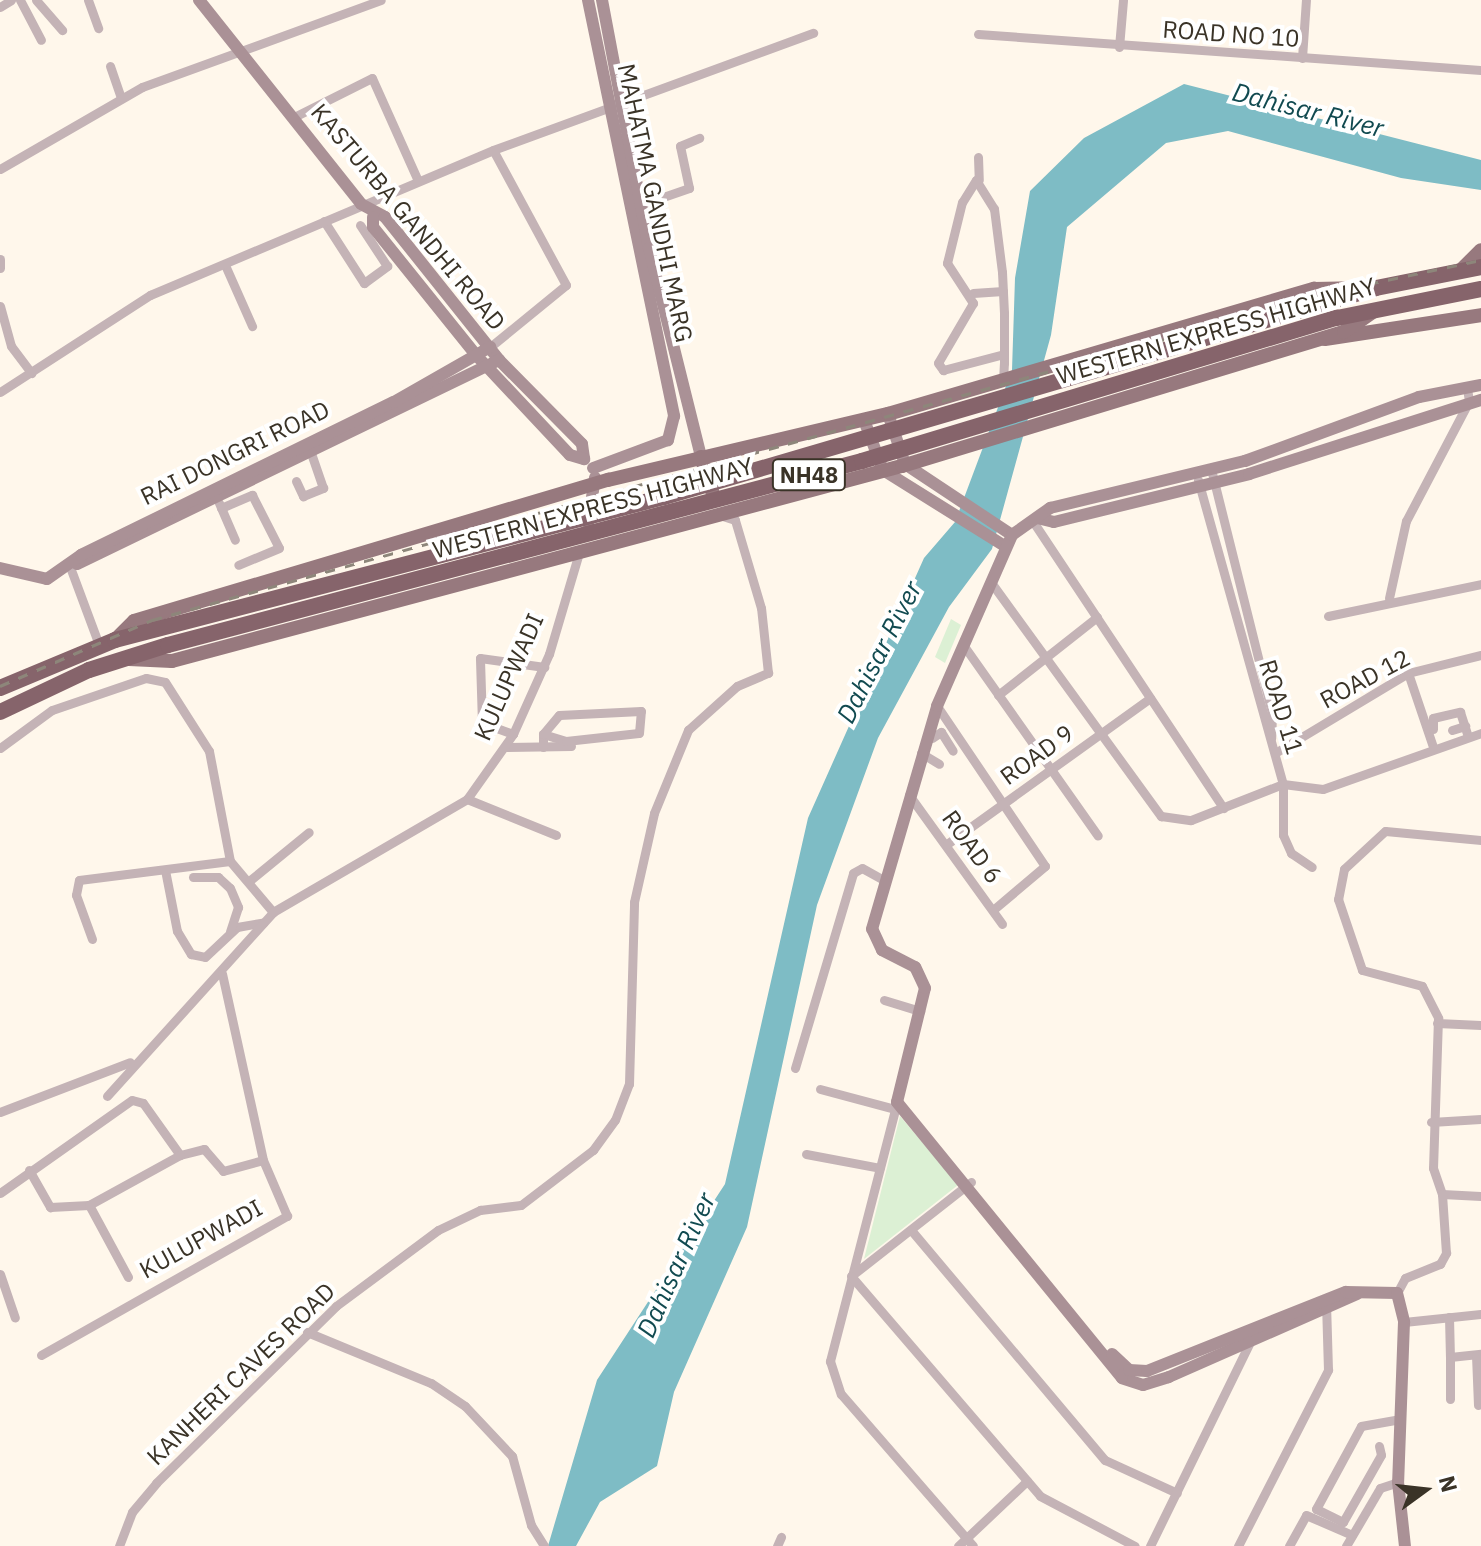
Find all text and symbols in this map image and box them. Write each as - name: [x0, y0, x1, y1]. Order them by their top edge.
- street label: ROAD NO 10: [1161, 15, 1301, 53]
- street label: MAHATMA GANDHI MARG: [611, 61, 699, 345]
- water label: Dahisar River: [1229, 76, 1387, 144]
- street label: KASTURBA GANDHI ROAD: [305, 98, 511, 336]
- street label: WESTERN EXPRESS HIGHWAY: [1053, 272, 1379, 390]
- street label: RAI DONGRI ROAD: [136, 395, 334, 511]
- street label: WESTERN EXPRESS HIGHWAY: [430, 451, 756, 565]
- road number: NH48: [771, 457, 847, 493]
- water label: Dahisar River: [830, 576, 928, 728]
- street label: KULUPWADI: [468, 609, 550, 745]
- street label: ROAD 12: [1315, 643, 1415, 715]
- street label: ROAD 11: [1253, 656, 1309, 758]
- street label: ROAD 9: [995, 719, 1079, 791]
- street label: ROAD 6: [936, 805, 1008, 889]
- water label: Dahisar River: [630, 1188, 722, 1342]
- street label: KULUPWADI: [134, 1193, 268, 1285]
- street label: KANHERI CAVES ROAD: [141, 1277, 341, 1471]
- north arrow: [1385, 1450, 1465, 1530]
- text: N: [1433, 1472, 1465, 1495]

